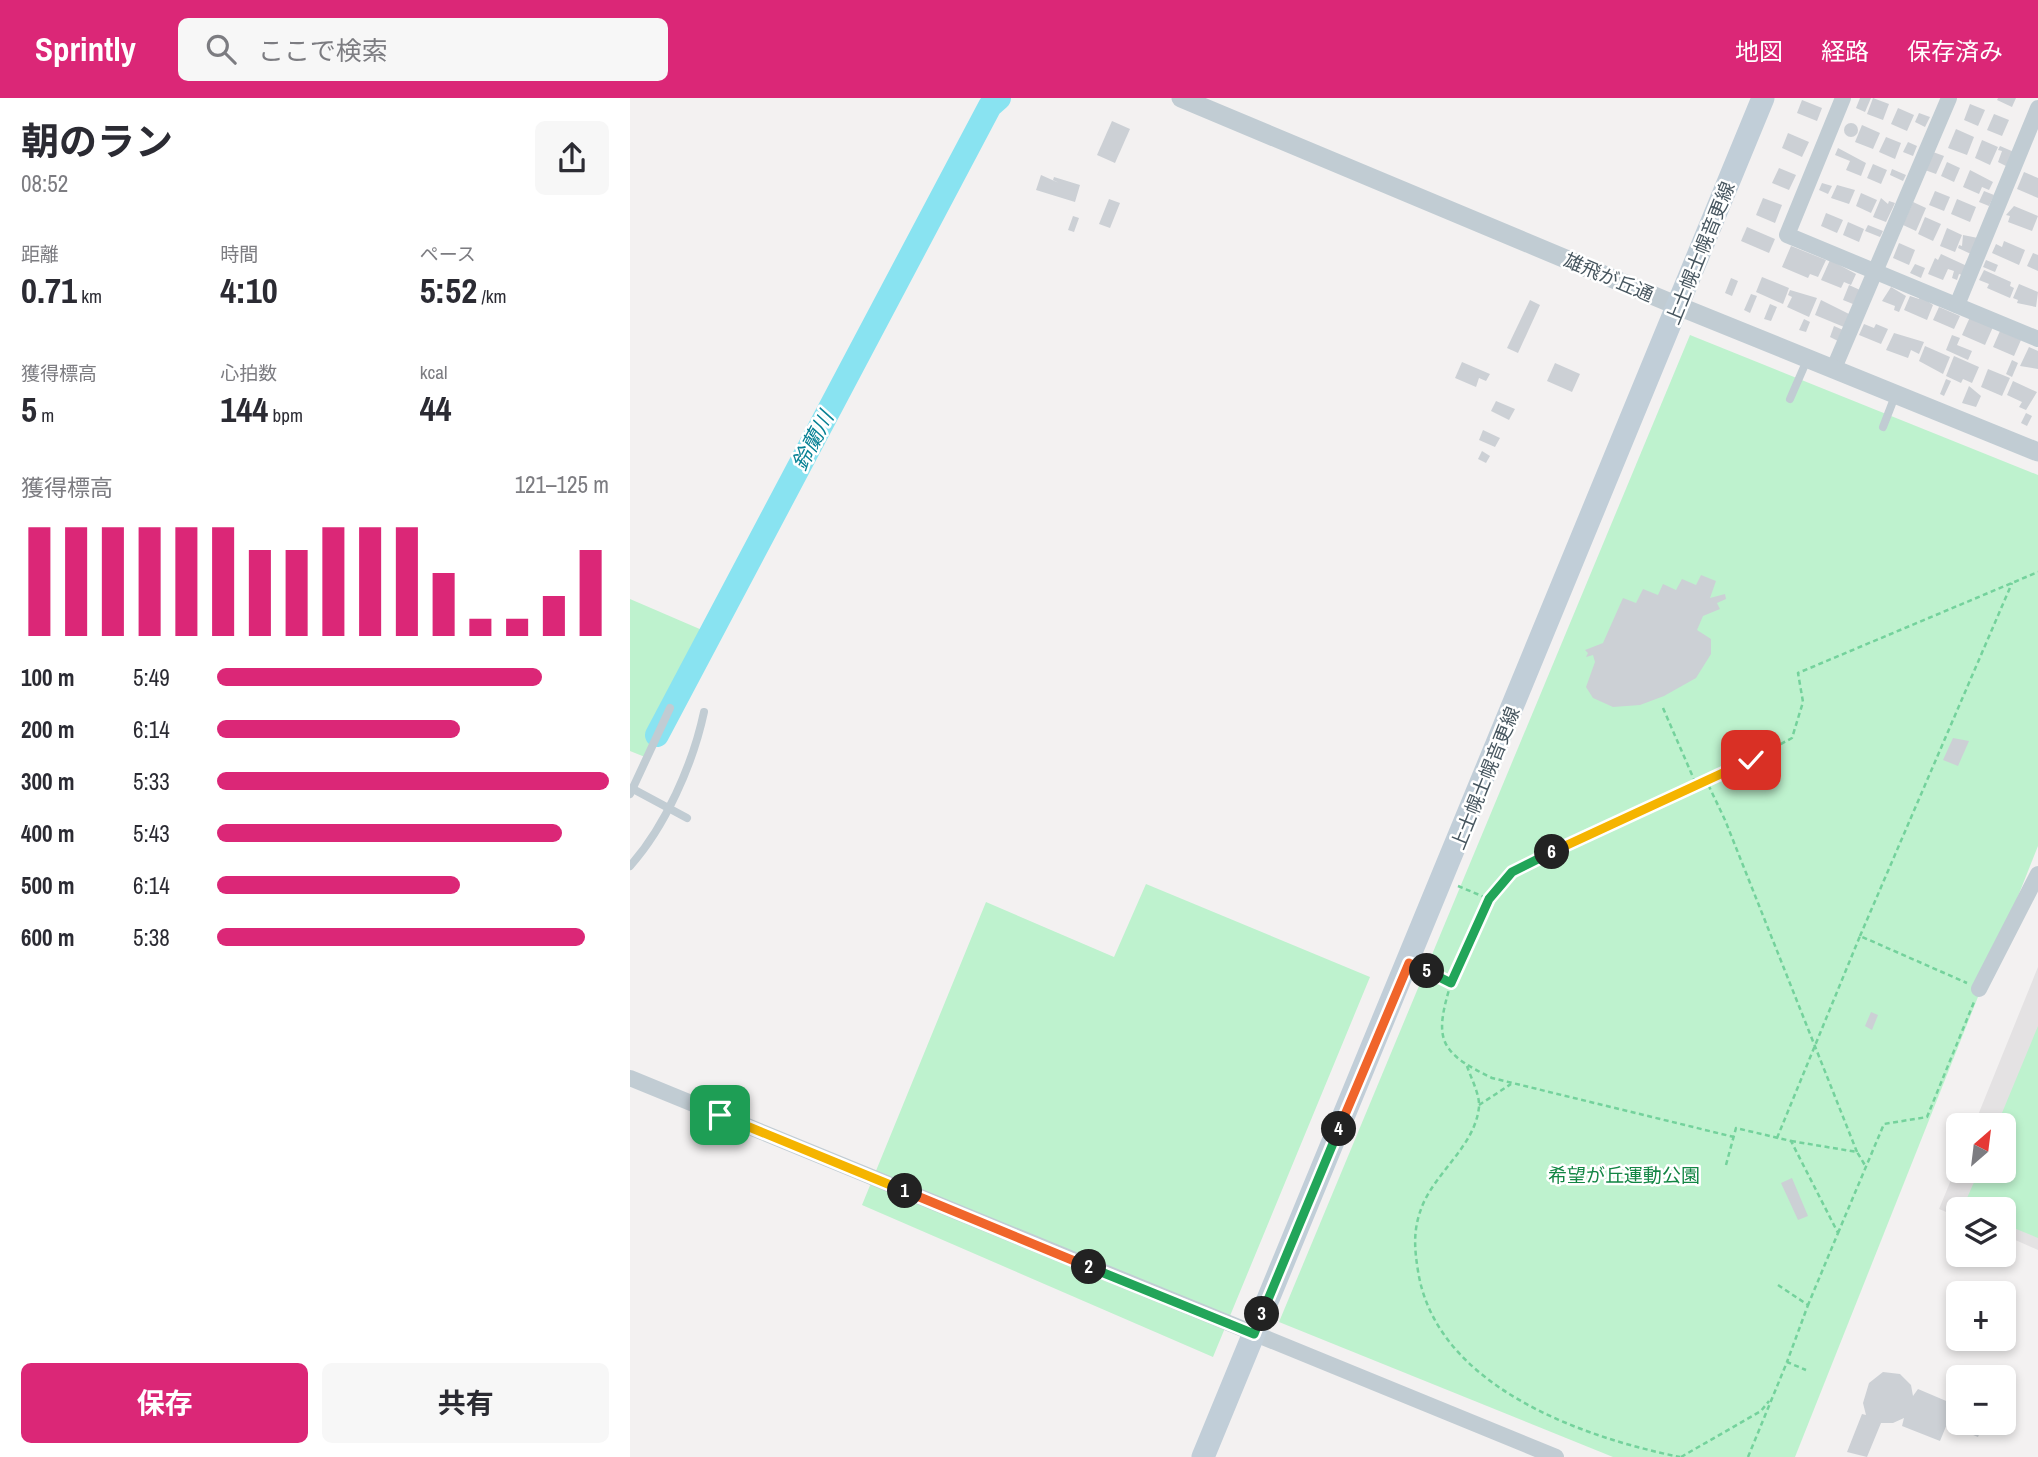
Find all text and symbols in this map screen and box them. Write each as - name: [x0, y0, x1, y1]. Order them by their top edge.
- search box: [178, 18, 668, 81]
- text: Sprintly: [35, 27, 136, 71]
- icon: search: [202, 30, 240, 68]
- text: ここで検索: [258, 33, 388, 68]
- text: 地図: [1735, 35, 1783, 67]
- text: 経路: [1821, 35, 1869, 67]
- text: 保存済み: [1907, 35, 2003, 67]
- text: 朝のラン: [21, 116, 173, 167]
- button: share: [535, 121, 609, 195]
- text: 08:52: [21, 168, 68, 199]
- street label: 上士幌士幌音更線: [1659, 178, 1741, 328]
- text: 距離: [21, 241, 59, 267]
- text: 時間: [220, 241, 258, 267]
- text: ペース: [420, 241, 476, 267]
- street label: 雄飛が丘通: [1560, 246, 1658, 308]
- text: 0.71: [21, 267, 77, 314]
- text: 4:10: [220, 267, 278, 314]
- text: 5:52: [420, 267, 477, 314]
- text: km: [77, 283, 102, 309]
- text: /km: [477, 283, 507, 309]
- text: kcal: [420, 359, 447, 385]
- text: 獲得標高: [21, 360, 97, 386]
- text: 心拍数: [220, 360, 277, 386]
- text: 44: [420, 385, 452, 432]
- text: 5: [21, 386, 37, 433]
- text: 144: [220, 386, 268, 433]
- text: m: [37, 402, 54, 428]
- text: bpm: [268, 402, 303, 428]
- water label: 鈴蘭川: [785, 404, 841, 475]
- text: 121–125 m: [515, 469, 609, 500]
- text: 獲得標高: [21, 472, 113, 503]
- text: 100 m: [21, 662, 74, 693]
- text: 5:49: [133, 662, 170, 693]
- street label: 上士幌士幌音更線: [1444, 703, 1526, 853]
- text: 200 m: [21, 714, 74, 745]
- text: 6:14: [133, 714, 170, 745]
- pin: [1721, 730, 1781, 790]
- icon: check: [1732, 741, 1770, 779]
- text: 300 m: [21, 766, 74, 797]
- text: 5:33: [133, 766, 170, 797]
- text: 400 m: [21, 818, 74, 849]
- text: 5:43: [133, 818, 170, 849]
- pin: 6: [1534, 834, 1570, 870]
- text: 6: [1547, 838, 1556, 864]
- text: 500 m: [21, 870, 74, 901]
- text: 6:14: [133, 870, 170, 901]
- text: 600 m: [21, 922, 74, 953]
- text: 5:38: [133, 922, 170, 953]
- pin: 5: [1410, 954, 1444, 988]
- text: 5: [1422, 957, 1431, 983]
- pin: [690, 1085, 750, 1145]
- icon: arrive: [701, 1096, 739, 1134]
- pin: 4: [1322, 1112, 1356, 1146]
- north arrow: [1946, 1113, 2016, 1183]
- map controls: [1946, 1113, 2016, 1435]
- text: 4: [1334, 1115, 1343, 1141]
- park label: 希望が丘運動公園: [1548, 1162, 1700, 1188]
- pin: 1: [888, 1174, 922, 1208]
- text: 1: [900, 1177, 909, 1203]
- button: layers: [1946, 1197, 2016, 1267]
- pin: 2: [1072, 1250, 1106, 1284]
- text: 2: [1084, 1253, 1093, 1279]
- button: +: [1946, 1281, 2016, 1351]
- pin: 3: [1244, 1296, 1280, 1332]
- text: 3: [1257, 1300, 1266, 1326]
- button: 保存: [21, 1363, 308, 1443]
- button: 共有: [322, 1363, 609, 1443]
- button: −: [1946, 1365, 2016, 1435]

